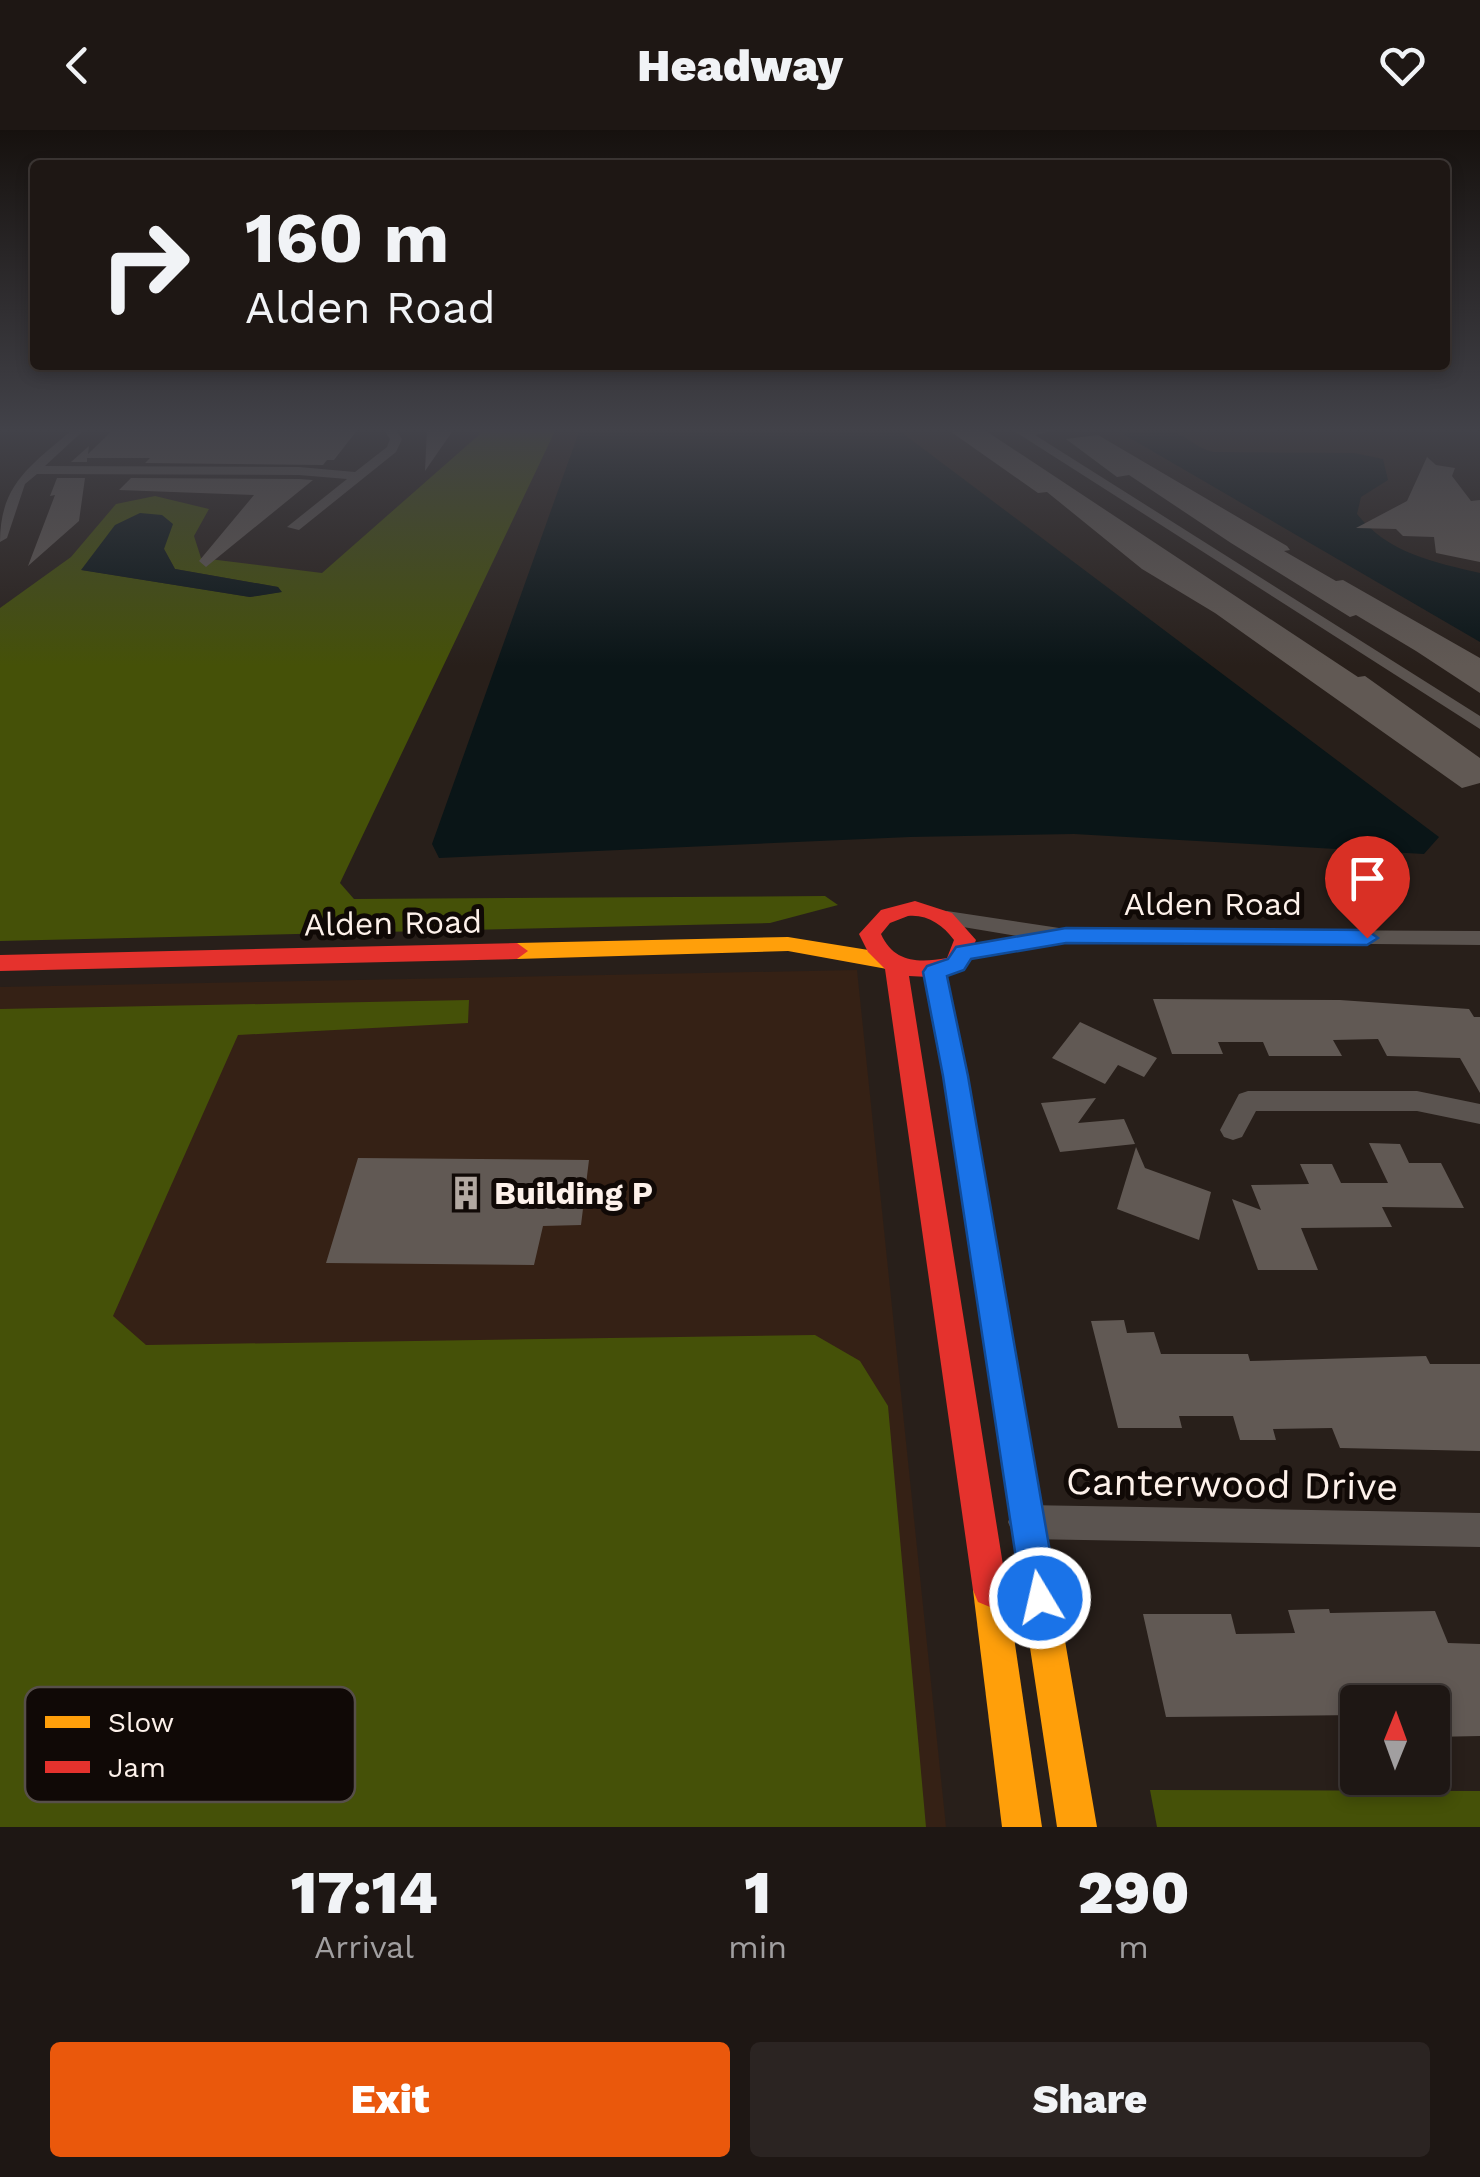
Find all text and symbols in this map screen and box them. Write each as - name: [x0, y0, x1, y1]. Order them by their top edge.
- icon: back: [50, 38, 105, 93]
- icon: heart: [1375, 38, 1430, 93]
- text: Headway: [637, 39, 843, 92]
- text: 160 m: [245, 197, 449, 279]
- icon: right: [80, 200, 210, 330]
- text: Alden Road: [245, 281, 496, 334]
- pin: [1325, 836, 1410, 939]
- icon: arrive: [1340, 851, 1395, 906]
- street label: Alden Road: [1124, 885, 1302, 923]
- street label: Alden Road: [304, 902, 482, 944]
- building icon: Building P: [447, 1174, 485, 1212]
- place label: Building P: [494, 1174, 653, 1212]
- street label: Canterwood Drive: [1066, 1459, 1398, 1509]
- position arrow: [988, 1546, 1092, 1650]
- north arrow: [1340, 1685, 1450, 1795]
- map controls: [1340, 1685, 1450, 1795]
- legend: [25, 1687, 355, 1802]
- text: Slow: [108, 1706, 174, 1739]
- text: Jam: [108, 1751, 166, 1784]
- text: 17:14: [290, 1857, 438, 1928]
- text: 1: [744, 1857, 771, 1928]
- text: 290: [1077, 1857, 1190, 1928]
- text: Arrival: [314, 1928, 414, 1966]
- text: min: [728, 1928, 787, 1966]
- text: m: [1118, 1928, 1149, 1966]
- button: Exit: [50, 2042, 730, 2157]
- button: Share: [750, 2042, 1430, 2157]

